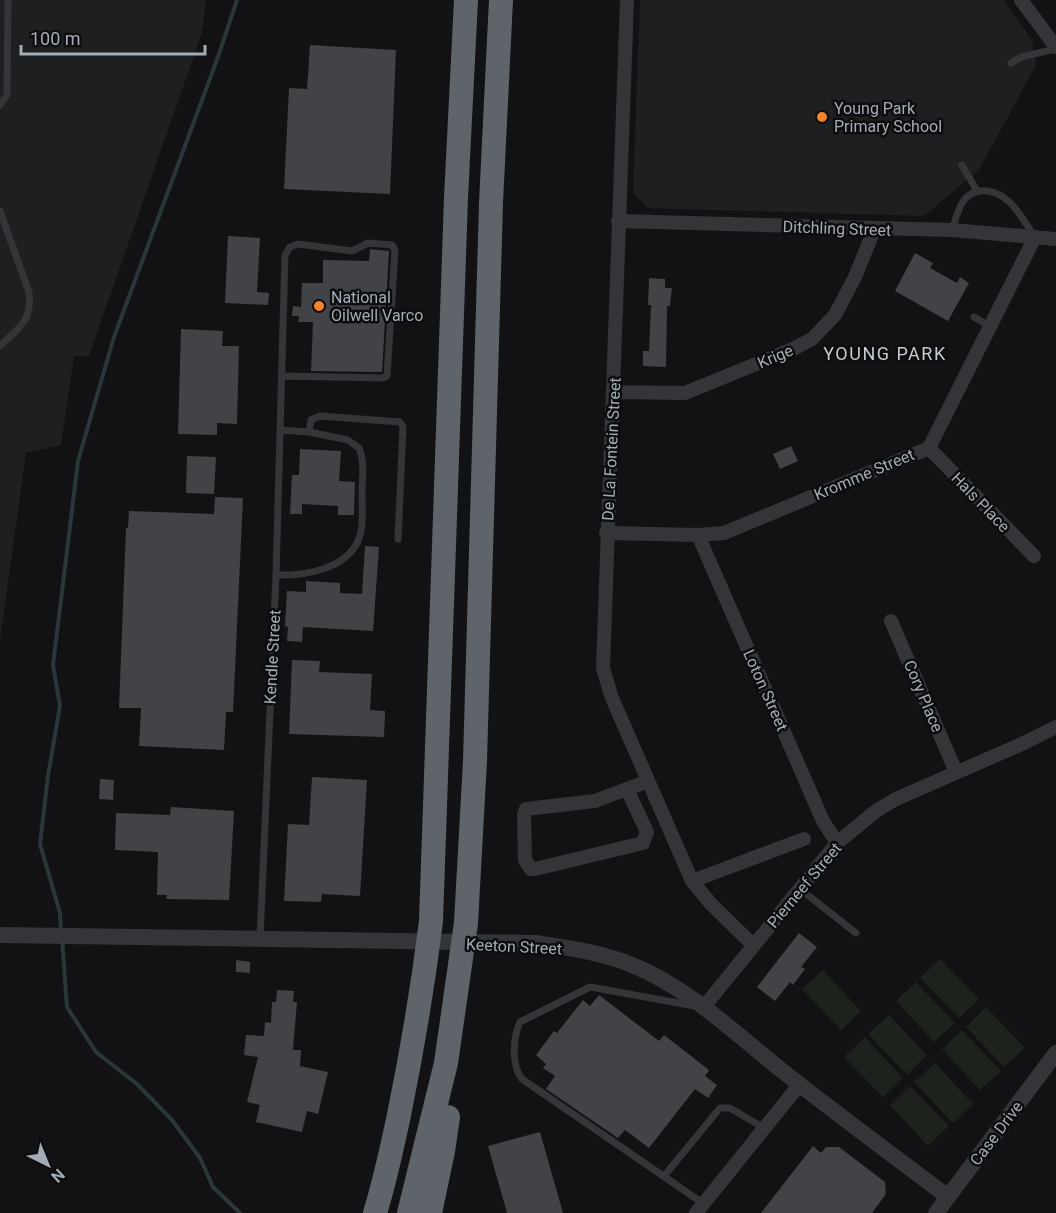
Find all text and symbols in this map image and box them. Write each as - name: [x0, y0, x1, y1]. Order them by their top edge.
- scale bar: [21, 18, 206, 56]
- text: 100 m: [30, 28, 81, 49]
- place label: Young Park Primary School: [834, 99, 942, 136]
- marker: Young Park Primary School: [815, 110, 829, 124]
- street label: Ditchling Street: [782, 217, 892, 240]
- place label: National Oilwell Varco: [331, 288, 423, 325]
- marker: National Oilwell Varco: [312, 299, 326, 313]
- street label: Krige: [755, 341, 796, 372]
- district label: YOUNG PARK: [823, 343, 947, 364]
- street label: De La Fontein Street: [598, 377, 625, 521]
- street label: Kromme Street: [811, 445, 917, 504]
- street label: Hals Place: [947, 468, 1014, 536]
- street label: Kendle Street: [261, 609, 284, 705]
- street label: Loton Street: [739, 647, 792, 734]
- street label: Cory Place: [900, 657, 947, 735]
- street label: Pierneef Street: [763, 839, 846, 932]
- street label: Keeton Street: [466, 934, 562, 958]
- street label: Case Drive: [966, 1097, 1027, 1169]
- north arrow: [18, 1135, 78, 1195]
- text: N: [47, 1165, 68, 1186]

